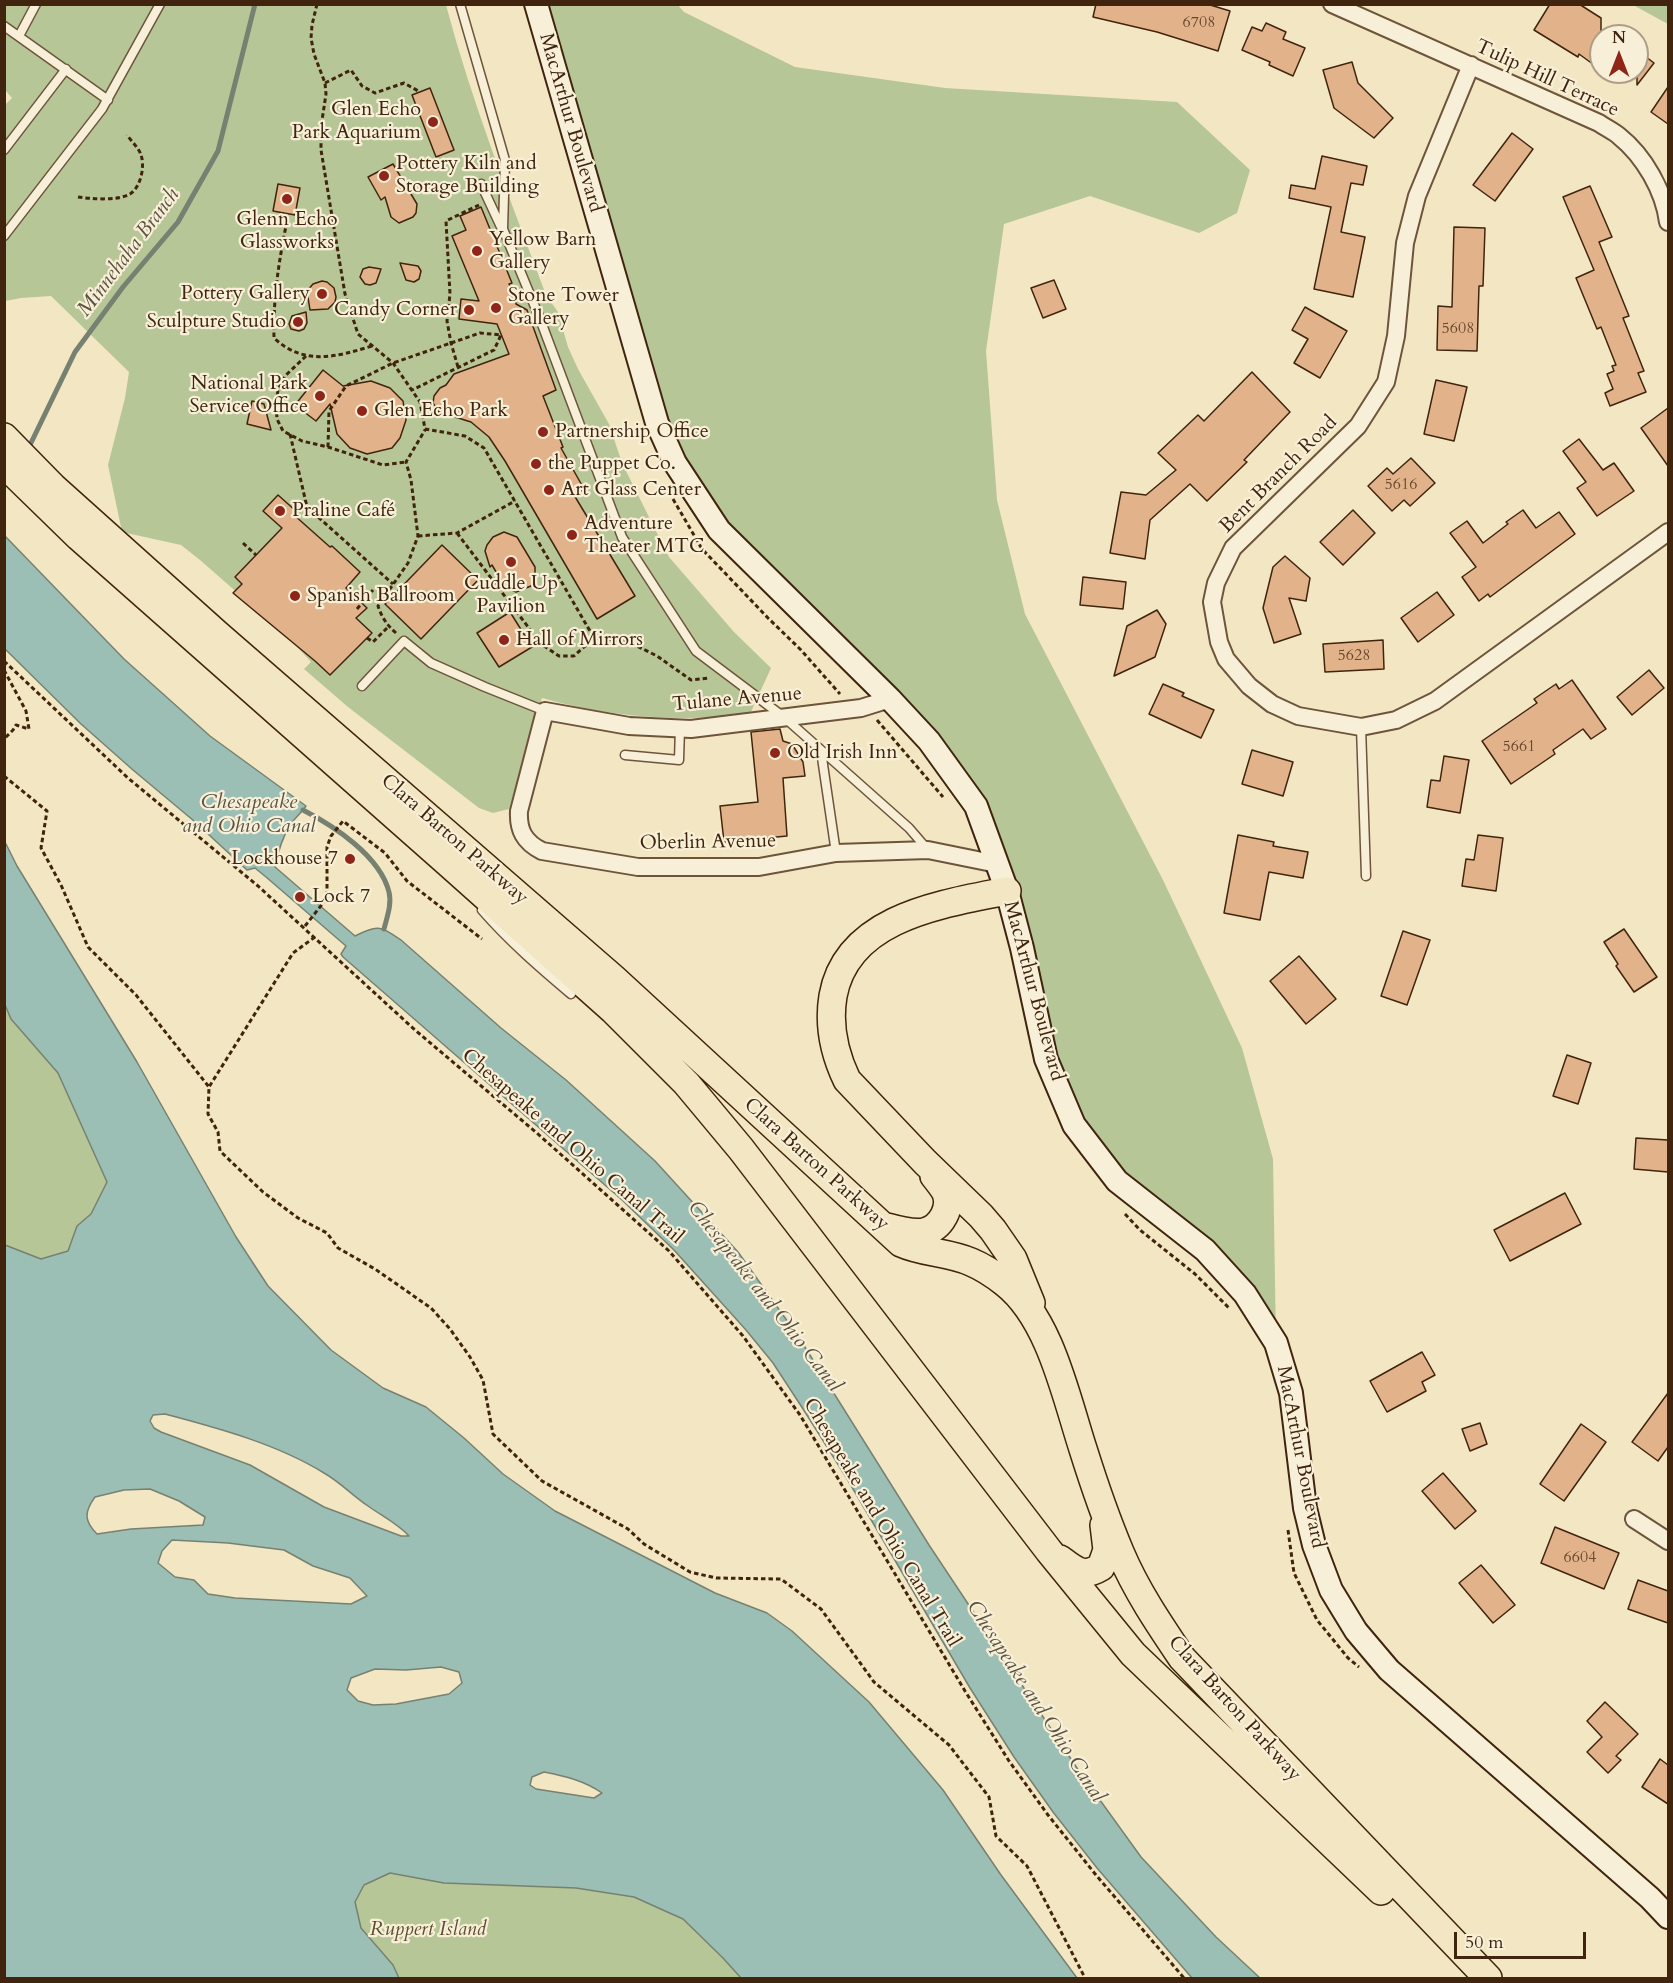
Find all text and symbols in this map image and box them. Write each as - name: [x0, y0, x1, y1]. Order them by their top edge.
- house number: 6708: [1183, 13, 1215, 33]
- north arrow: [1589, 24, 1649, 84]
- text: N: [1612, 27, 1626, 49]
- street label: MacArthur Boulevard: [533, 31, 607, 215]
- street label: Tulip Hill Terrace: [1471, 35, 1623, 123]
- place label: Glen Echo Park Aquarium: [292, 98, 421, 145]
- marker: Glen Echo Park Aquarium: [426, 115, 440, 129]
- place label: Pottery Kiln and Storage Building: [396, 152, 539, 199]
- marker: Pottery Kiln and Storage Building: [377, 169, 391, 183]
- water label: Minnehaha Branch: [72, 184, 186, 322]
- marker: Glenn Echo Glassworks: [280, 192, 294, 206]
- place label: Glenn Echo Glassworks: [236, 208, 338, 255]
- place label: Yellow Barn Gallery: [489, 228, 596, 275]
- marker: Yellow Barn Gallery: [470, 244, 484, 258]
- place label: Pottery Gallery: [181, 282, 310, 306]
- place label: Stone Tower Gallery: [508, 284, 619, 331]
- marker: Pottery Gallery: [315, 287, 329, 301]
- place label: Candy Corner: [334, 298, 457, 322]
- marker: Stone Tower Gallery: [489, 301, 503, 315]
- marker: Candy Corner: [462, 303, 476, 317]
- place label: Sculpture Studio: [147, 310, 286, 334]
- marker: Sculpture Studio: [291, 315, 305, 329]
- house number: 5608: [1442, 319, 1474, 339]
- place label: National Park Service Office: [190, 372, 308, 419]
- marker: National Park Service Office: [313, 389, 327, 403]
- place label: Glen Echo Park: [374, 399, 508, 423]
- marker: Glen Echo Park: [355, 404, 369, 418]
- street label: Bent Branch Road: [1215, 411, 1343, 539]
- place label: Partnership Office: [555, 420, 709, 444]
- marker: Partnership Office: [536, 425, 550, 439]
- place label: the Puppet Co.: [548, 452, 676, 476]
- marker: the Puppet Co.: [529, 457, 543, 471]
- house number: 5616: [1385, 475, 1417, 495]
- place label: Art Glass Center: [561, 478, 701, 502]
- marker: Art Glass Center: [542, 483, 556, 497]
- place label: Praline Café: [292, 499, 395, 523]
- marker: Praline Café: [273, 504, 287, 518]
- place label: Adventure Theater MTC: [584, 512, 704, 559]
- marker: Adventure Theater MTC: [565, 528, 579, 542]
- marker: Cuddle Up Pavilion: [504, 555, 518, 569]
- place label: Cuddle Up Pavilion: [464, 572, 558, 619]
- place label: Spanish Ballroom: [307, 584, 455, 608]
- marker: Spanish Ballroom: [288, 589, 302, 603]
- place label: Hall of Mirrors: [516, 628, 643, 652]
- marker: Hall of Mirrors: [497, 633, 511, 647]
- house number: 5628: [1338, 646, 1370, 666]
- street label: Tulane Avenue: [671, 682, 803, 718]
- house number: 5661: [1503, 737, 1535, 757]
- place label: Old Irish Inn: [787, 741, 898, 765]
- marker: Old Irish Inn: [768, 746, 782, 760]
- street label: Clara Barton Parkway: [375, 769, 533, 911]
- water label: Chesapeake and Ohio Canal: [182, 790, 316, 840]
- street label: Oberlin Avenue: [639, 830, 777, 856]
- place label: Lockhouse 7: [231, 847, 338, 871]
- marker: Lockhouse 7: [343, 852, 357, 866]
- place label: Lock 7: [312, 885, 370, 909]
- marker: Lock 7: [293, 890, 307, 904]
- street label: MacArthur Boulevard: [997, 898, 1069, 1084]
- street label: Chesapeake and Ohio Canal Trail: [456, 1044, 688, 1250]
- street label: Clara Barton Parkway: [738, 1093, 894, 1237]
- water label: Chesapeake and Ohio Canal: [681, 1196, 847, 1398]
- street label: MacArthur Boulevard: [1271, 1364, 1329, 1550]
- street label: Chesapeake and Ohio Canal Trail: [797, 1394, 965, 1652]
- house number: 6604: [1564, 1548, 1596, 1568]
- water label: Chesapeake and Ohio Canal: [960, 1596, 1110, 1808]
- street label: Clara Barton Parkway: [1162, 1631, 1306, 1787]
- park label: Ruppert Island: [370, 1918, 486, 1942]
- scale bar: [1457, 1920, 1589, 1958]
- text: 50 m: [1465, 1930, 1504, 1955]

